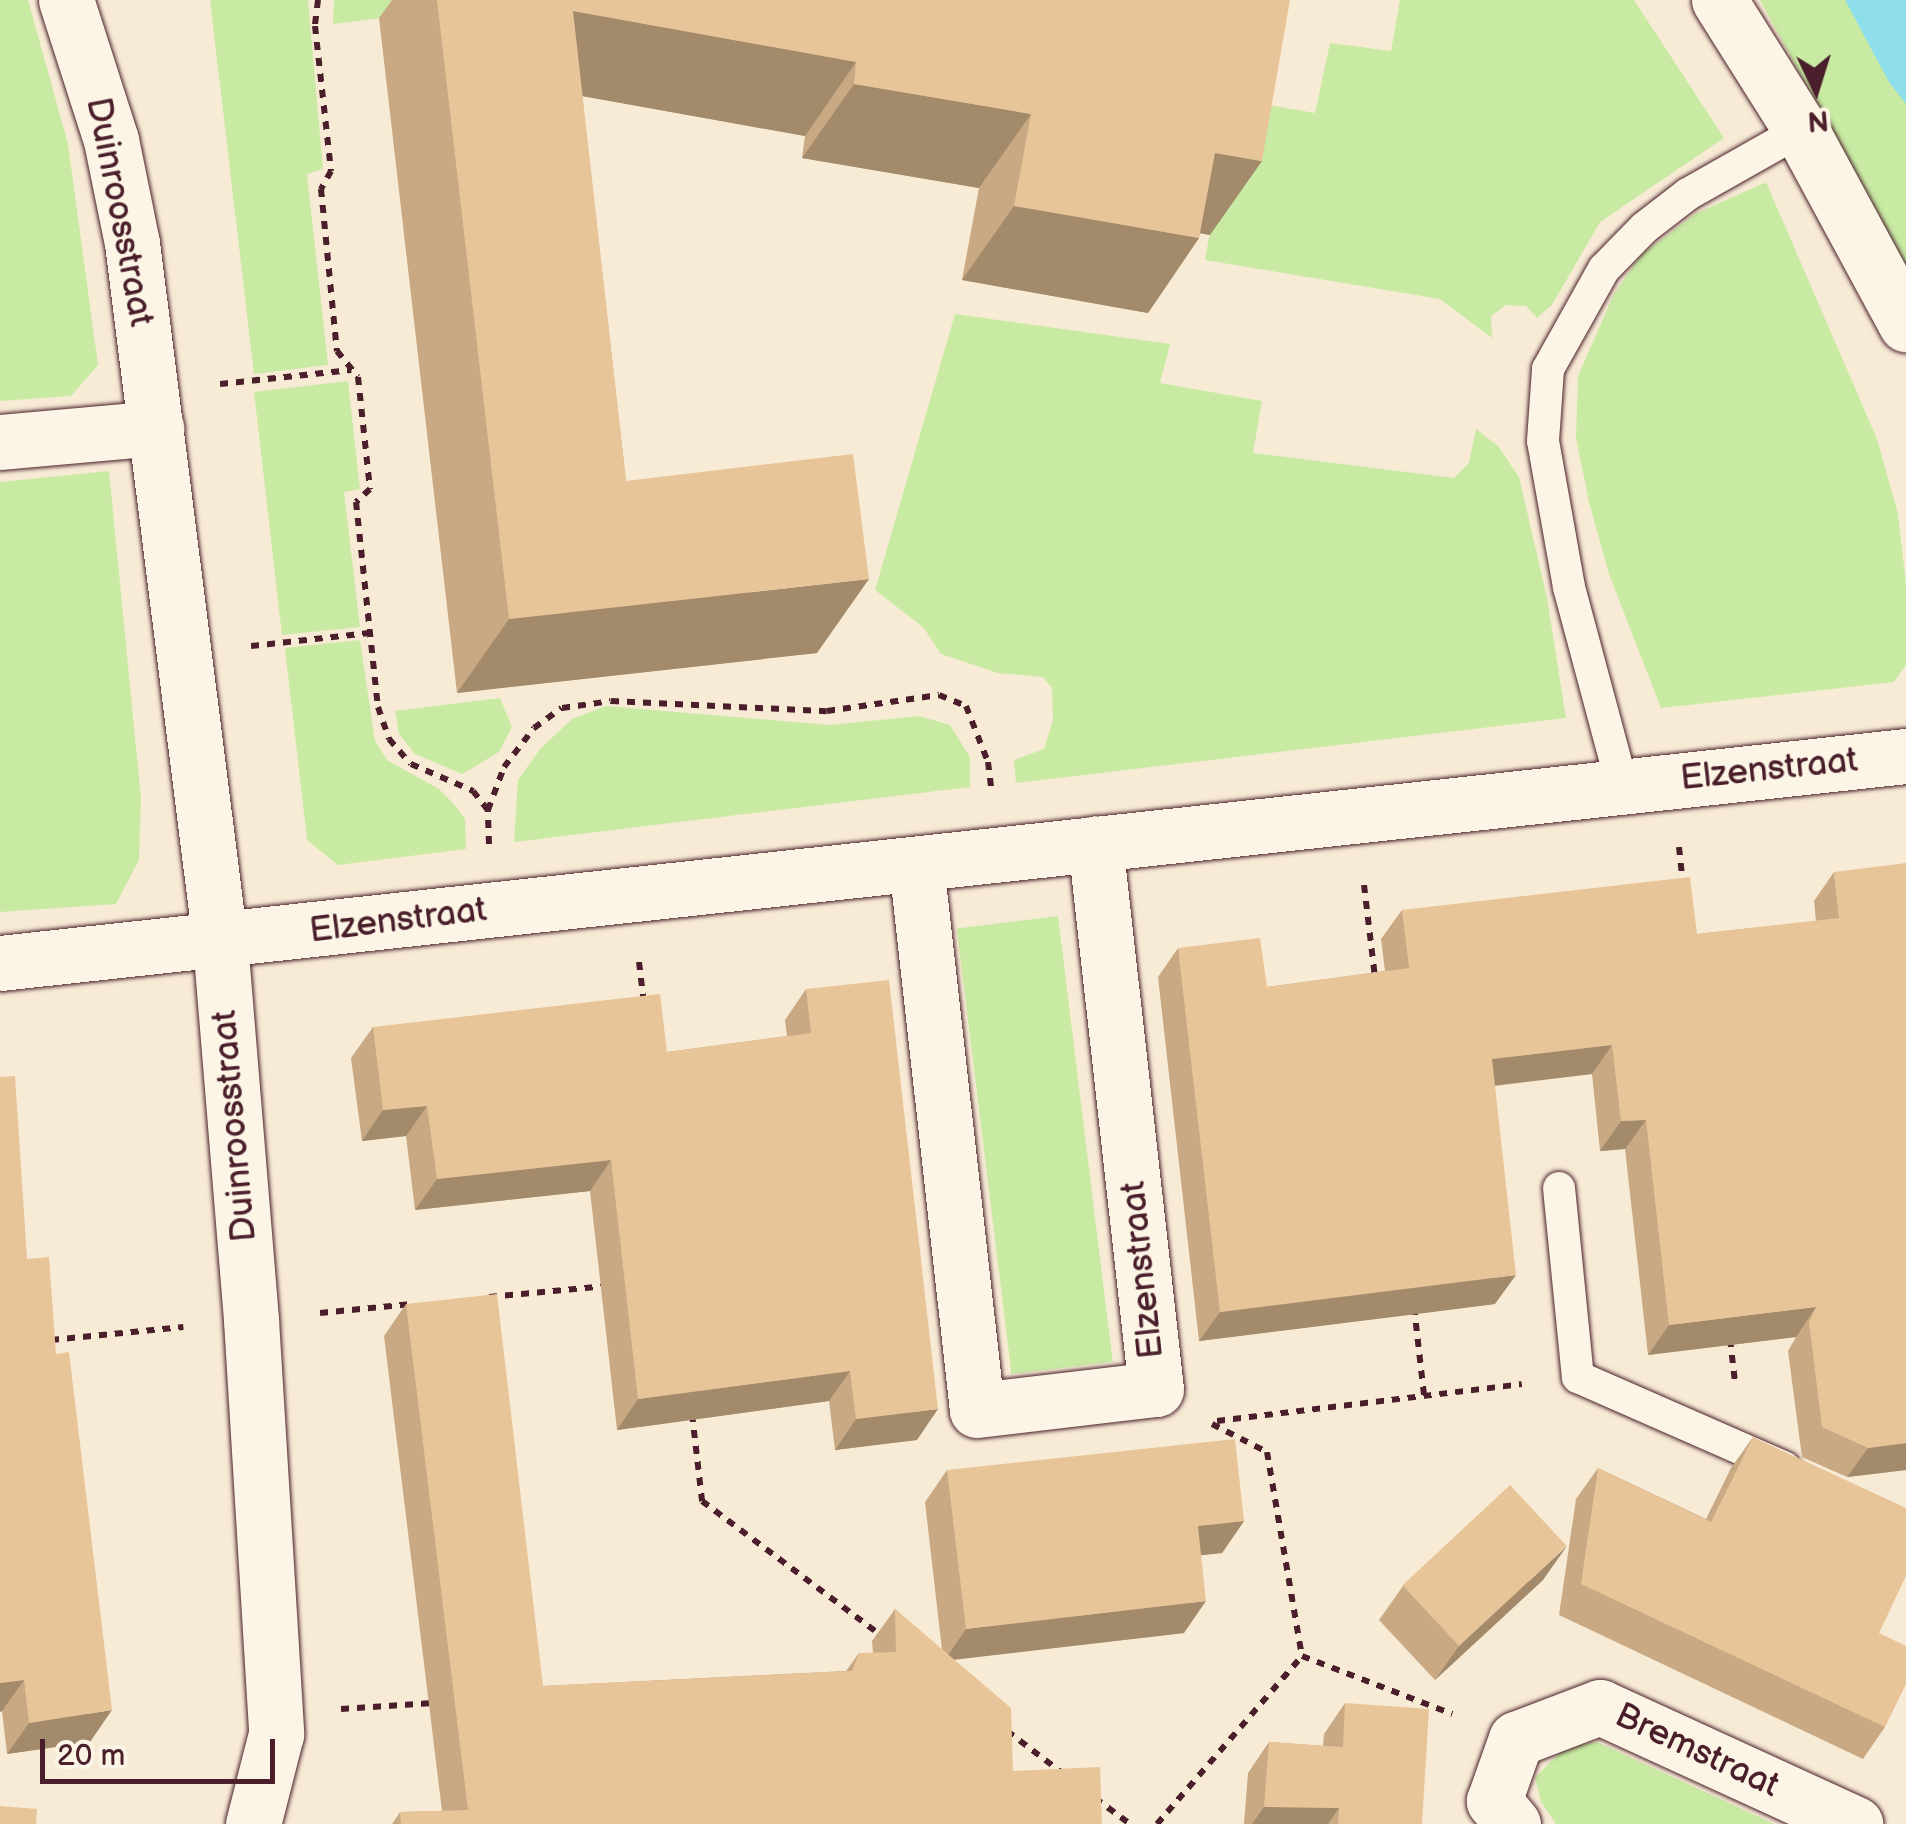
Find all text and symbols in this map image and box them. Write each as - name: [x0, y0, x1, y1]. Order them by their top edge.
- north arrow: [1766, 40, 1866, 140]
- street label: Duinroosstraat: [76, 94, 162, 330]
- text: N: [1806, 103, 1830, 138]
- street label: Elzenstraat: [1678, 740, 1860, 800]
- street label: Elzenstraat: [307, 889, 489, 953]
- street label: Duinroosstraat: [204, 1008, 266, 1244]
- street label: Elzenstraat: [1113, 1179, 1173, 1361]
- street label: Bremstraat: [1608, 1695, 1786, 1807]
- scale bar: [45, 1719, 280, 1781]
- text: 20 m: [57, 1738, 125, 1774]

